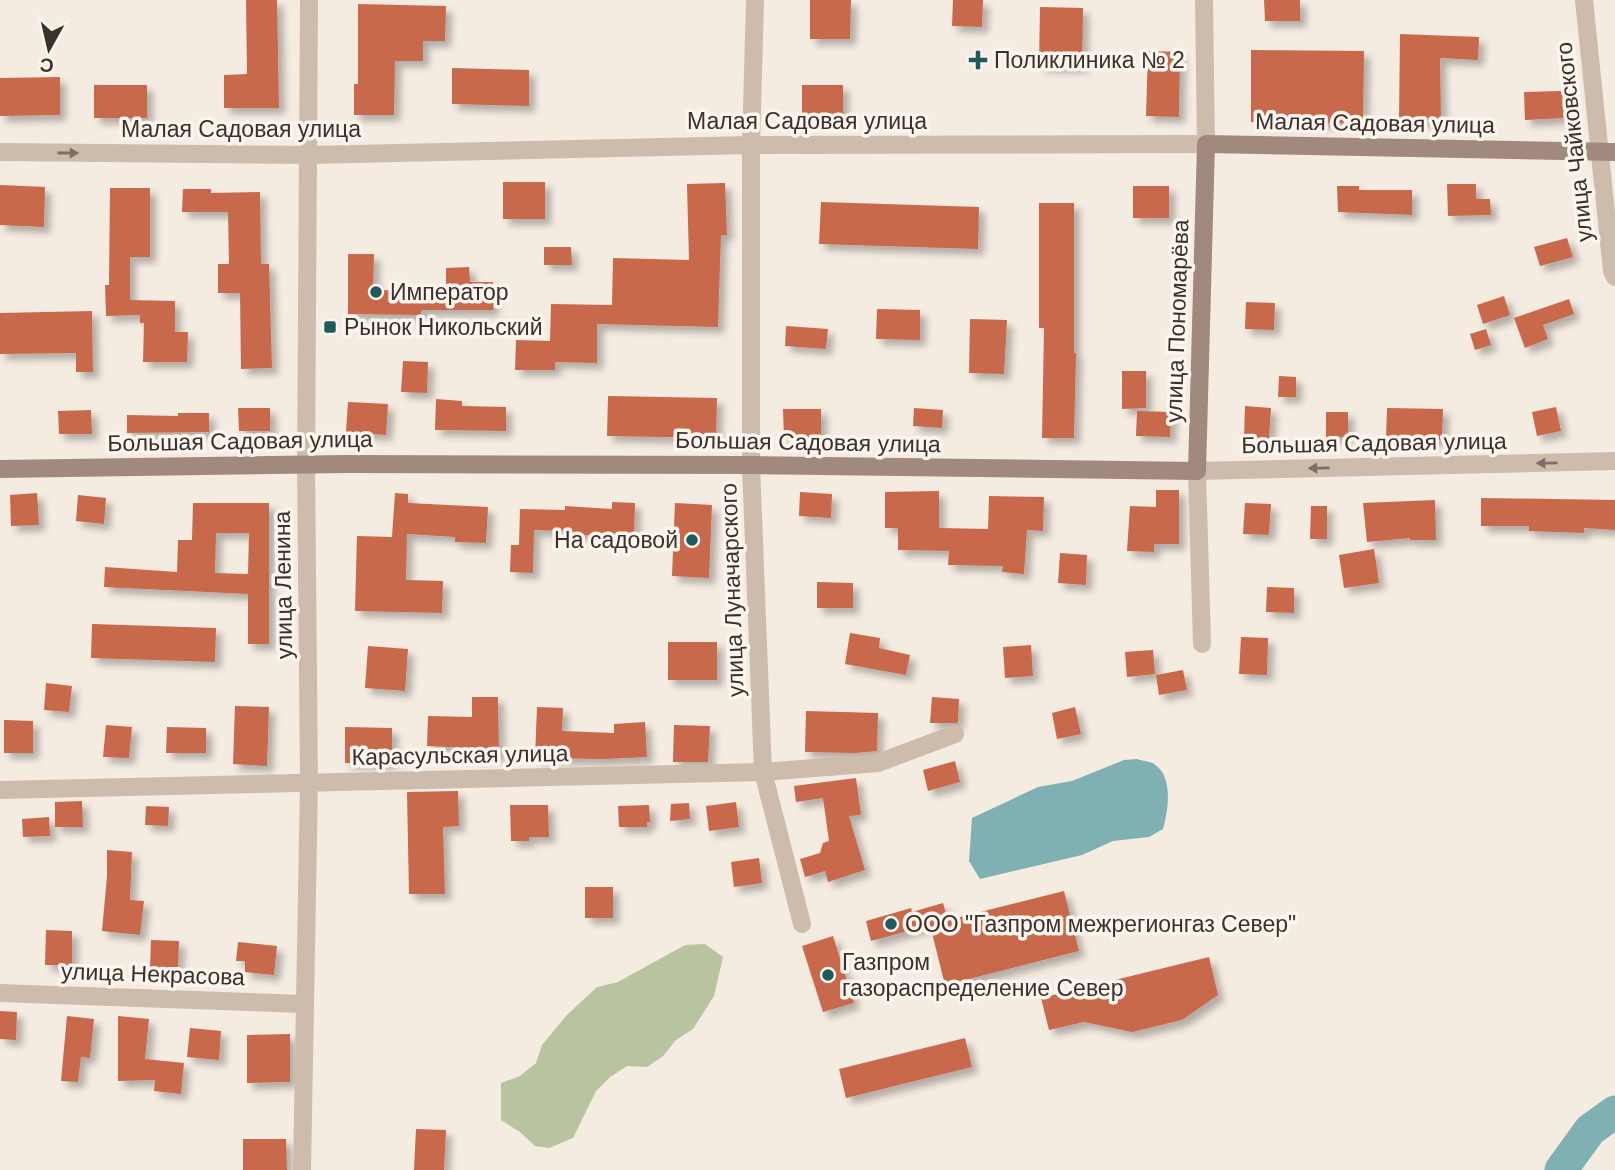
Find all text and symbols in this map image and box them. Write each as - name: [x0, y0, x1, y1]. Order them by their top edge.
- north arrow: [14, 14, 84, 84]
- street label: улица Чайковского: [1551, 41, 1597, 243]
- place label: Поликлиника № 2: [994, 47, 1185, 73]
- marker: Поликлиника № 2: [968, 50, 988, 70]
- text: С: [38, 54, 55, 77]
- street label: Малая Садовая улица: [687, 108, 927, 134]
- street label: Малая Садовая улица: [1255, 108, 1495, 138]
- street label: Малая Садовая улица: [121, 116, 361, 142]
- one-way arrow: [57, 147, 79, 159]
- street label: улица Пономарёва: [1160, 219, 1194, 423]
- place label: Император: [390, 279, 509, 305]
- marker: Император: [368, 284, 384, 300]
- place label: Рынок Никольский: [344, 314, 543, 340]
- marker: Рынок Никольский: [322, 319, 338, 335]
- street label: Большая Садовая улица: [107, 426, 373, 456]
- street label: Большая Садовая улица: [675, 427, 941, 457]
- street label: Большая Садовая улица: [1241, 428, 1507, 458]
- one-way arrow: [1536, 457, 1558, 469]
- one-way arrow: [1308, 463, 1330, 474]
- street label: улица Луначарского: [715, 482, 749, 698]
- street label: улица Ленина: [269, 510, 297, 659]
- place label: На садовой: [554, 527, 678, 553]
- marker: На садовой: [684, 532, 700, 548]
- street label: Карасульская улица: [351, 740, 569, 770]
- place label: ООО "Газпром межрегионгаз Север": [905, 911, 1296, 937]
- marker: ООО "Газпром межрегионгаз Север": [883, 916, 899, 932]
- place label: Газпром газораспределение Север: [842, 949, 1123, 1001]
- street label: улица Некрасова: [61, 958, 246, 990]
- marker: Газпром газораспределение Север: [820, 967, 836, 983]

